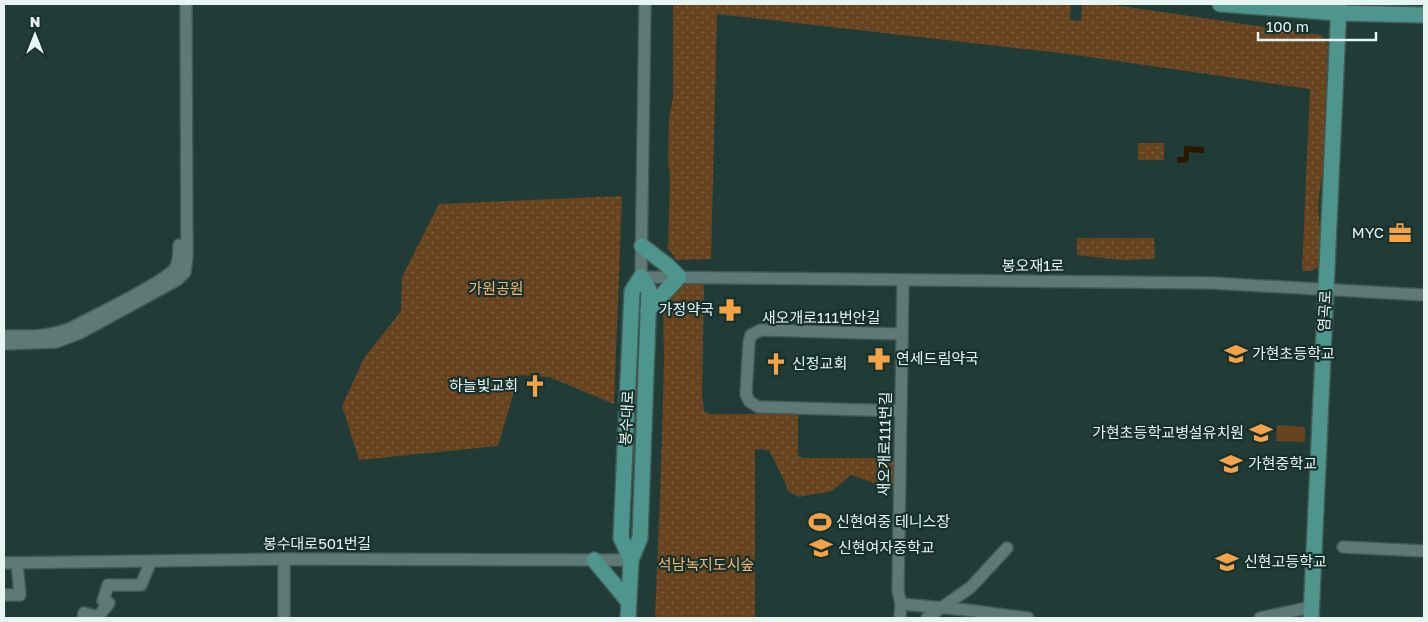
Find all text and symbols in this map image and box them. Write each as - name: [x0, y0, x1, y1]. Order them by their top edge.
- north arrow: [10, 10, 60, 60]
- scale bar: [1258, 10, 1376, 42]
- text: N: [30, 13, 40, 30]
- text: 100 m: [1266, 17, 1309, 35]
- office icon: MYC: [1387, 220, 1413, 246]
- place label: MYC: [1352, 223, 1384, 241]
- street label: 봉오재1로: [1002, 256, 1064, 274]
- park label: 가원공원: [468, 279, 524, 297]
- street label: 염곡로: [1314, 290, 1334, 332]
- pharmacy icon: 가정약국: [717, 297, 743, 323]
- place label: 가정약국: [659, 300, 714, 318]
- street label: 새오개로111번안길: [762, 308, 880, 326]
- school or university icon: 가현초등학교: [1223, 341, 1249, 367]
- place label: 가현초등학교: [1252, 344, 1335, 362]
- pharmacy icon: 연세드림약국: [866, 346, 892, 372]
- place label: 연세드림약국: [896, 349, 979, 367]
- church icon: 신정교회: [763, 351, 789, 377]
- place label: 신정교회: [792, 354, 847, 372]
- church icon: 하늘빛교회: [522, 373, 548, 399]
- place label: 하늘빛교회: [449, 376, 518, 394]
- street label: 봉수대로: [616, 390, 636, 446]
- street label: 새오개로111번길: [874, 392, 894, 496]
- school or university icon: 가현초등학교병설유치원: [1248, 420, 1274, 446]
- place label: 가현초등학교병설유치원: [1092, 423, 1244, 441]
- school or university icon: 가현중학교: [1218, 451, 1244, 477]
- place label: 가현중학교: [1248, 454, 1317, 472]
- sports icon: 신현여중 테니스장: [807, 509, 833, 535]
- place label: 신현여중 테니스장: [836, 512, 950, 530]
- street label: 봉수대로501번길: [263, 534, 371, 552]
- school or university icon: 신현여자중학교: [808, 535, 834, 561]
- place label: 신현여자중학교: [838, 538, 935, 556]
- school or university icon: 신현고등학교: [1214, 549, 1240, 575]
- place label: 신현고등학교: [1244, 552, 1327, 570]
- park label: 석남녹지도시숲: [658, 555, 754, 573]

